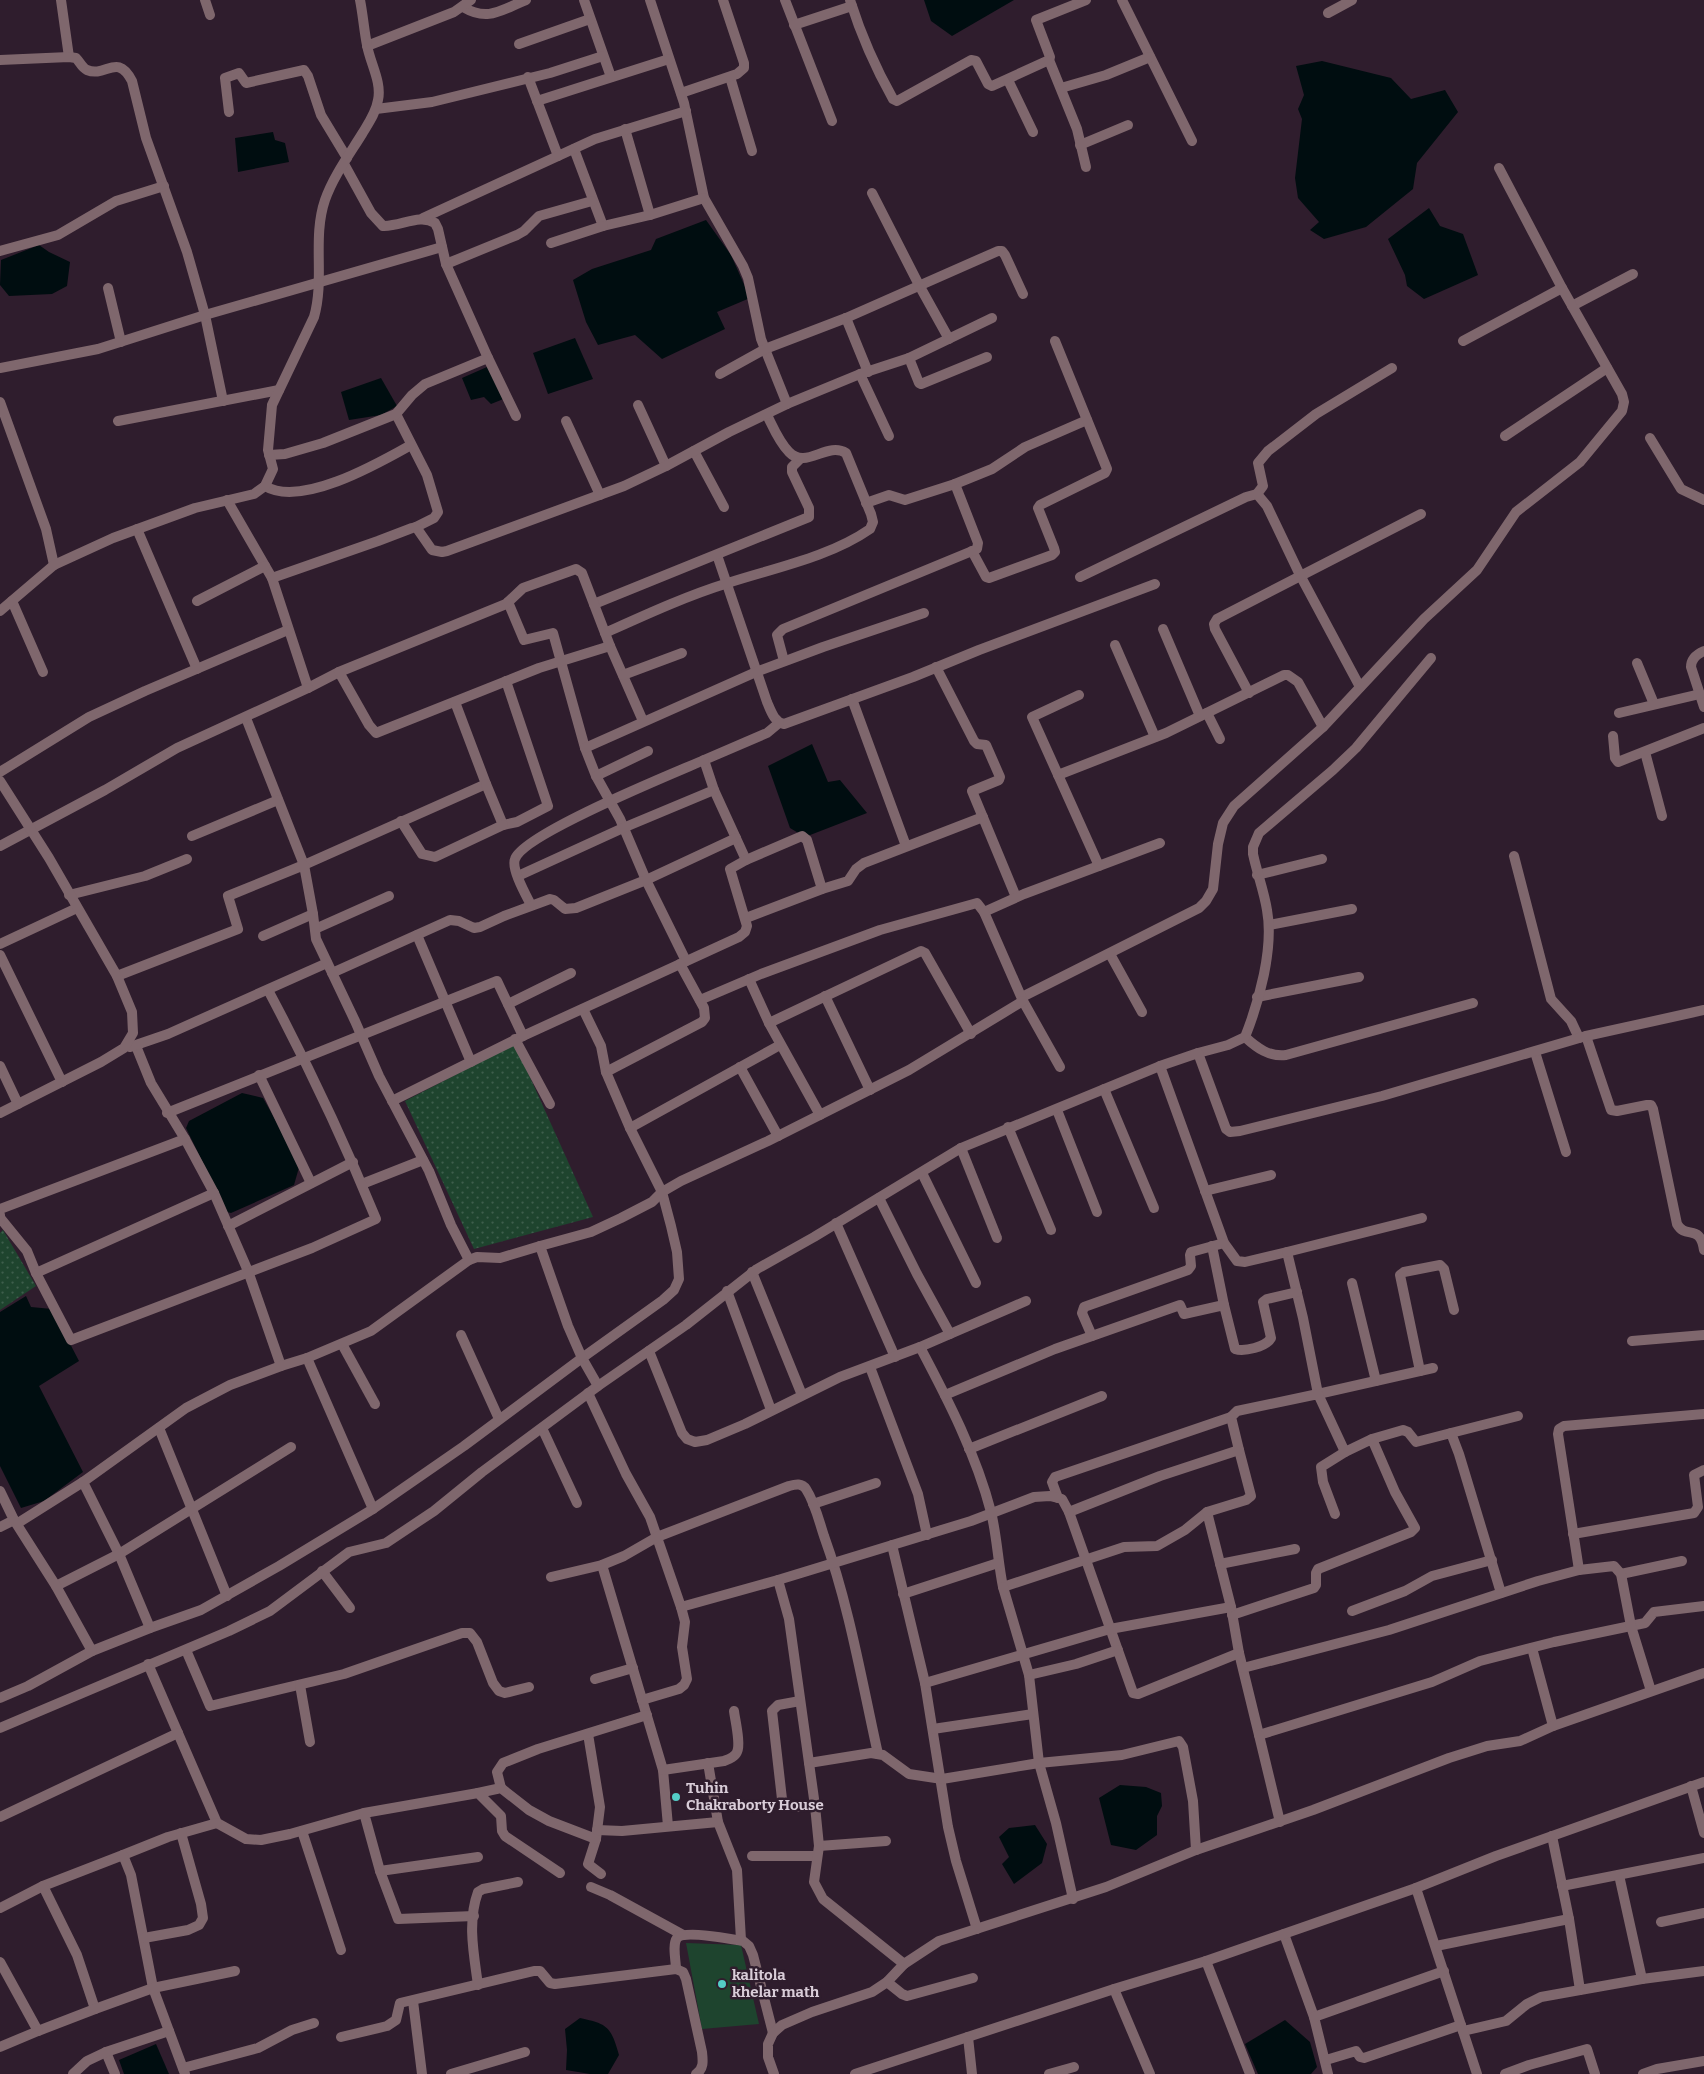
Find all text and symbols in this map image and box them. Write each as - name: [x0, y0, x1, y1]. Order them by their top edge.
- place label: Tuhin Chakraborty House: [686, 1779, 824, 1814]
- marker: Tuhin Chakraborty House: [670, 1791, 682, 1803]
- place label: kalitola khelar math: [732, 1966, 820, 2001]
- marker: kalitola khelar math: [716, 1978, 728, 1990]

